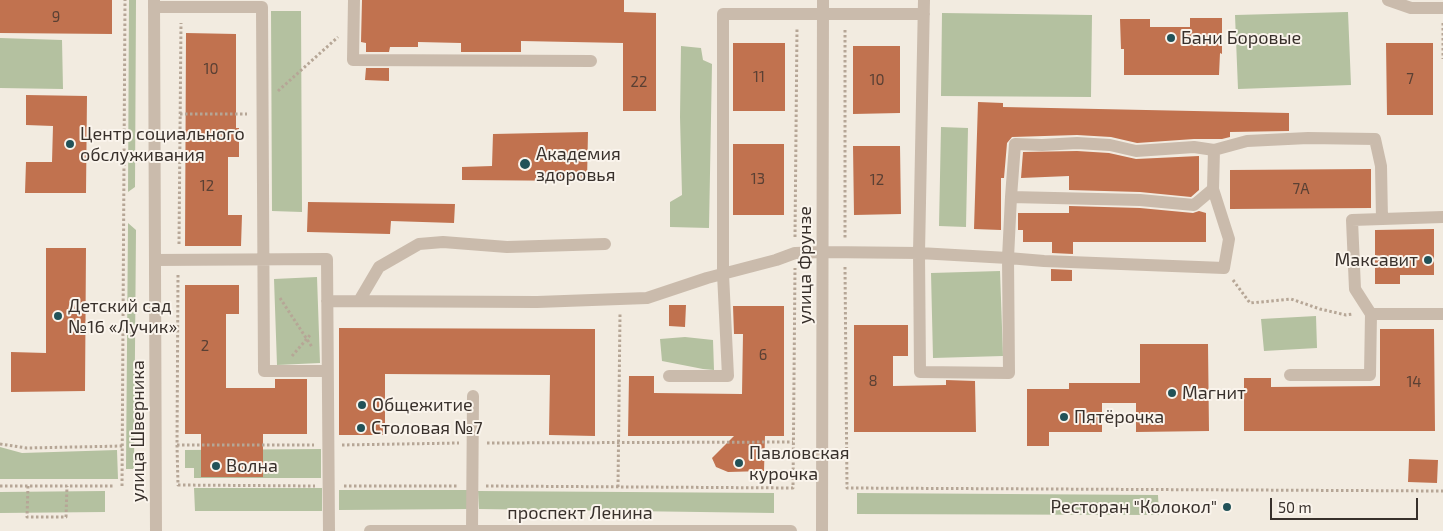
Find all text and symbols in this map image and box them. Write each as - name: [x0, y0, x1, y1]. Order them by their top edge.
- house number: 9: [52, 8, 60, 26]
- place label: Бани Боровые: [1181, 27, 1301, 49]
- marker: Бани Боровые: [1165, 32, 1177, 44]
- house number: 10: [203, 60, 219, 78]
- house number: 11: [753, 68, 765, 86]
- house number: 7: [1406, 70, 1414, 88]
- house number: 10: [869, 71, 885, 89]
- house number: 22: [631, 73, 647, 91]
- place label: Центр социального обслуживания: [80, 123, 245, 166]
- marker: Центр социального обслуживания: [64, 138, 76, 150]
- place label: Академия здоровья: [536, 143, 621, 186]
- marker: Академия здоровья: [518, 157, 532, 171]
- house number: 13: [751, 170, 765, 188]
- house number: 12: [870, 171, 884, 189]
- house number: 12: [200, 177, 214, 195]
- house number: 7А: [1292, 180, 1310, 198]
- street label: улица Фрунзе: [794, 206, 816, 324]
- place label: Максавит: [1335, 249, 1418, 271]
- marker: Максавит: [1422, 254, 1434, 266]
- place label: Детский сад №16 «Лучик»: [68, 295, 177, 338]
- marker: Детский сад №16 «Лучик»: [52, 310, 64, 322]
- house number: 2: [201, 337, 209, 355]
- house number: 6: [759, 346, 767, 364]
- street label: улица Шверника: [127, 360, 149, 502]
- house number: 8: [868, 372, 878, 390]
- house number: 14: [1406, 373, 1422, 391]
- place label: Магнит: [1182, 382, 1246, 404]
- marker: Магнит: [1166, 387, 1178, 399]
- place label: Общежитие: [372, 394, 473, 416]
- marker: Общежитие: [356, 399, 368, 411]
- place label: Пятёрочка: [1074, 406, 1164, 428]
- marker: Пятёрочка: [1058, 411, 1070, 423]
- place label: Столовая №7: [371, 417, 483, 439]
- marker: Столовая №7: [355, 422, 367, 434]
- place label: Павловская курочка: [749, 442, 850, 484]
- place label: Волна: [226, 455, 278, 477]
- marker: Павловская курочка: [733, 457, 745, 469]
- marker: Волна: [210, 460, 222, 472]
- scale bar: [1273, 488, 1420, 520]
- place label: Ресторан "Колокол": [1050, 496, 1217, 518]
- text: 50 m: [1278, 498, 1312, 516]
- marker: Ресторан "Колокол": [1221, 501, 1233, 513]
- street label: проспект Ленина: [507, 502, 653, 524]

